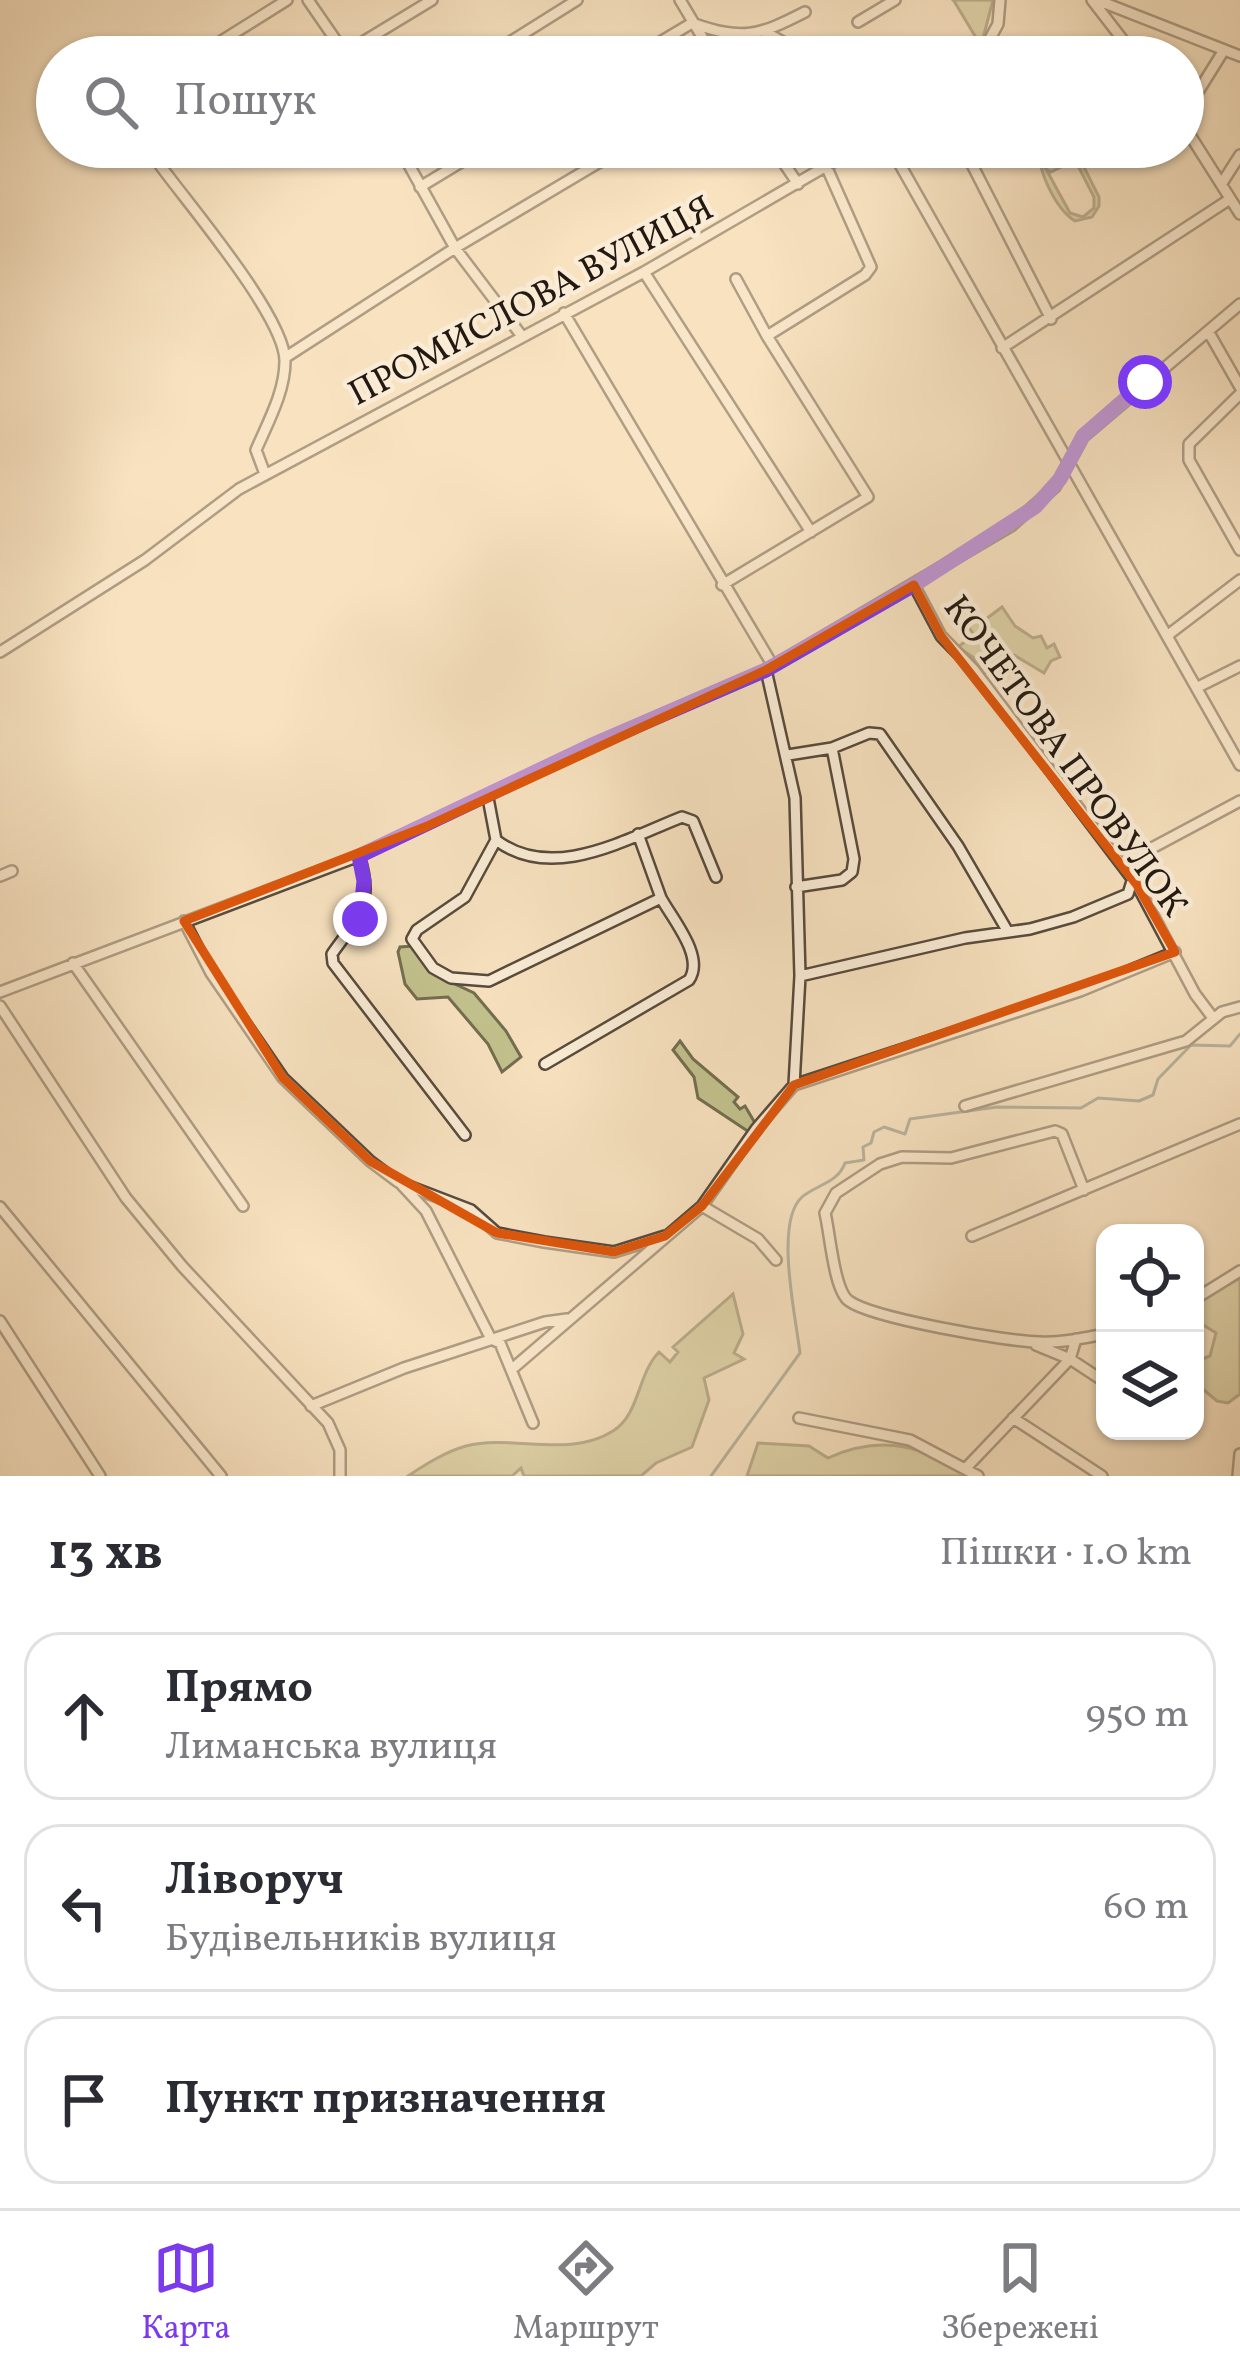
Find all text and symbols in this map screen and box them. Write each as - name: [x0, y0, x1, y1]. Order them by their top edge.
- search box: [36, 36, 1204, 168]
- icon: search: [78, 69, 144, 135]
- text: Пошук: [174, 71, 317, 134]
- street label: ПРОМИСЛОВА ВУЛИЦЯ: [341, 185, 723, 420]
- route start: [1118, 355, 1172, 409]
- street label: КОЧЕТОВА ПРОВУЛОК: [930, 586, 1198, 928]
- route end: [333, 892, 387, 946]
- map controls: [1096, 1224, 1204, 1440]
- button: locate: [1096, 1224, 1204, 1332]
- button: layers: [1096, 1332, 1204, 1440]
- text: 13 хв: [48, 1519, 163, 1590]
- text: Пішки · 1.0 km: [940, 1527, 1192, 1581]
- text: Прямо: [165, 1658, 313, 1721]
- icon: ahead: [51, 1683, 117, 1749]
- text: 950 m: [1085, 1689, 1189, 1743]
- text: Лиманська вулиця: [165, 1721, 497, 1775]
- text: Ліворуч: [165, 1850, 344, 1913]
- icon: left: [51, 1875, 117, 1941]
- text: 60 m: [1104, 1881, 1189, 1935]
- text: Будівельників вулиця: [165, 1913, 557, 1967]
- icon: arrive: [51, 2067, 117, 2133]
- text: Пункт призначення: [165, 2069, 606, 2132]
- tab: Карта: [141, 2235, 231, 2353]
- tab: Маршрут: [513, 2235, 659, 2353]
- tab: Збережені: [941, 2235, 1099, 2353]

